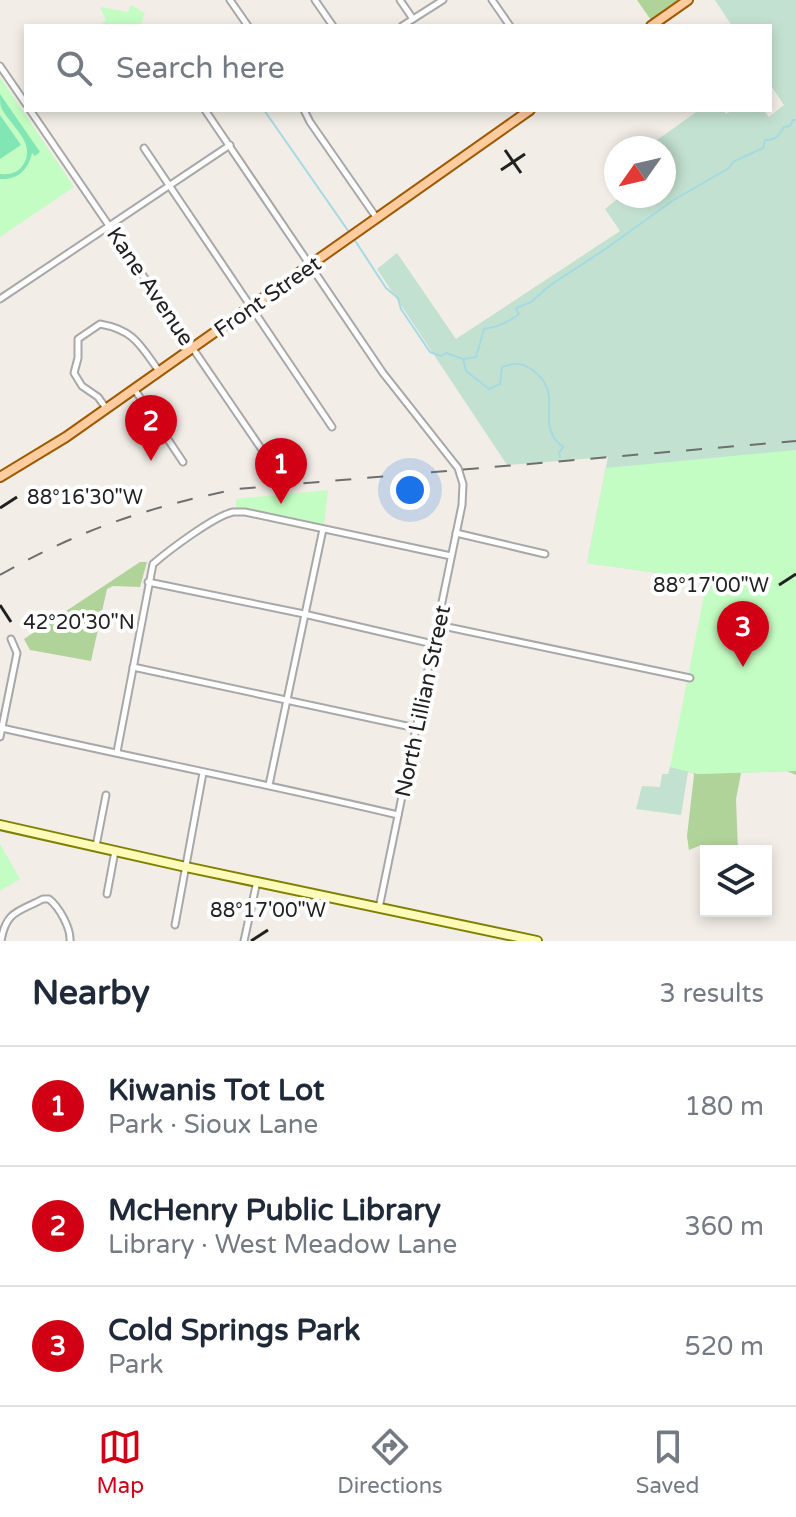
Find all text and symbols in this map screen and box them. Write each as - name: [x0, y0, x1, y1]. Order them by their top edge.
- search box: [24, 24, 772, 112]
- icon: search: [52, 46, 96, 90]
- text: Search here: [116, 50, 285, 87]
- north arrow: [604, 136, 676, 208]
- street label: Kane Avenue: [101, 222, 199, 351]
- street label: Front Street: [209, 250, 326, 343]
- pin: 2: [125, 395, 177, 461]
- pin: 1: [255, 438, 307, 504]
- your location: [390, 470, 430, 510]
- text: 88°16'30"W: [27, 486, 143, 510]
- text: 88°17'00"W: [653, 574, 769, 598]
- pin: 3: [717, 601, 769, 667]
- street label: North Lillian Street: [390, 603, 456, 800]
- text: 42°20'30"N: [23, 611, 135, 635]
- map controls: [700, 845, 772, 917]
- button: layers: [700, 845, 772, 917]
- text: 88°17'00"W: [210, 899, 326, 923]
- text: Nearby: [32, 973, 150, 1014]
- text: 3 results: [659, 978, 764, 1009]
- text: Kiwanis Tot Lot: [108, 1072, 325, 1109]
- text: 1: [50, 1091, 66, 1122]
- text: 180 m: [684, 1091, 764, 1122]
- text: Park · Sioux Lane: [108, 1109, 318, 1140]
- text: McHenry Public Library: [108, 1192, 441, 1229]
- text: 2: [50, 1211, 66, 1242]
- text: 360 m: [684, 1211, 764, 1242]
- text: Library · West Meadow Lane: [108, 1229, 457, 1260]
- text: Cold Springs Park: [108, 1312, 360, 1349]
- text: 3: [50, 1331, 66, 1362]
- text: 520 m: [684, 1331, 764, 1362]
- text: Park: [108, 1349, 164, 1380]
- tab: Map: [97, 1425, 144, 1499]
- tab: Directions: [337, 1425, 443, 1499]
- tab: Saved: [636, 1425, 699, 1499]

